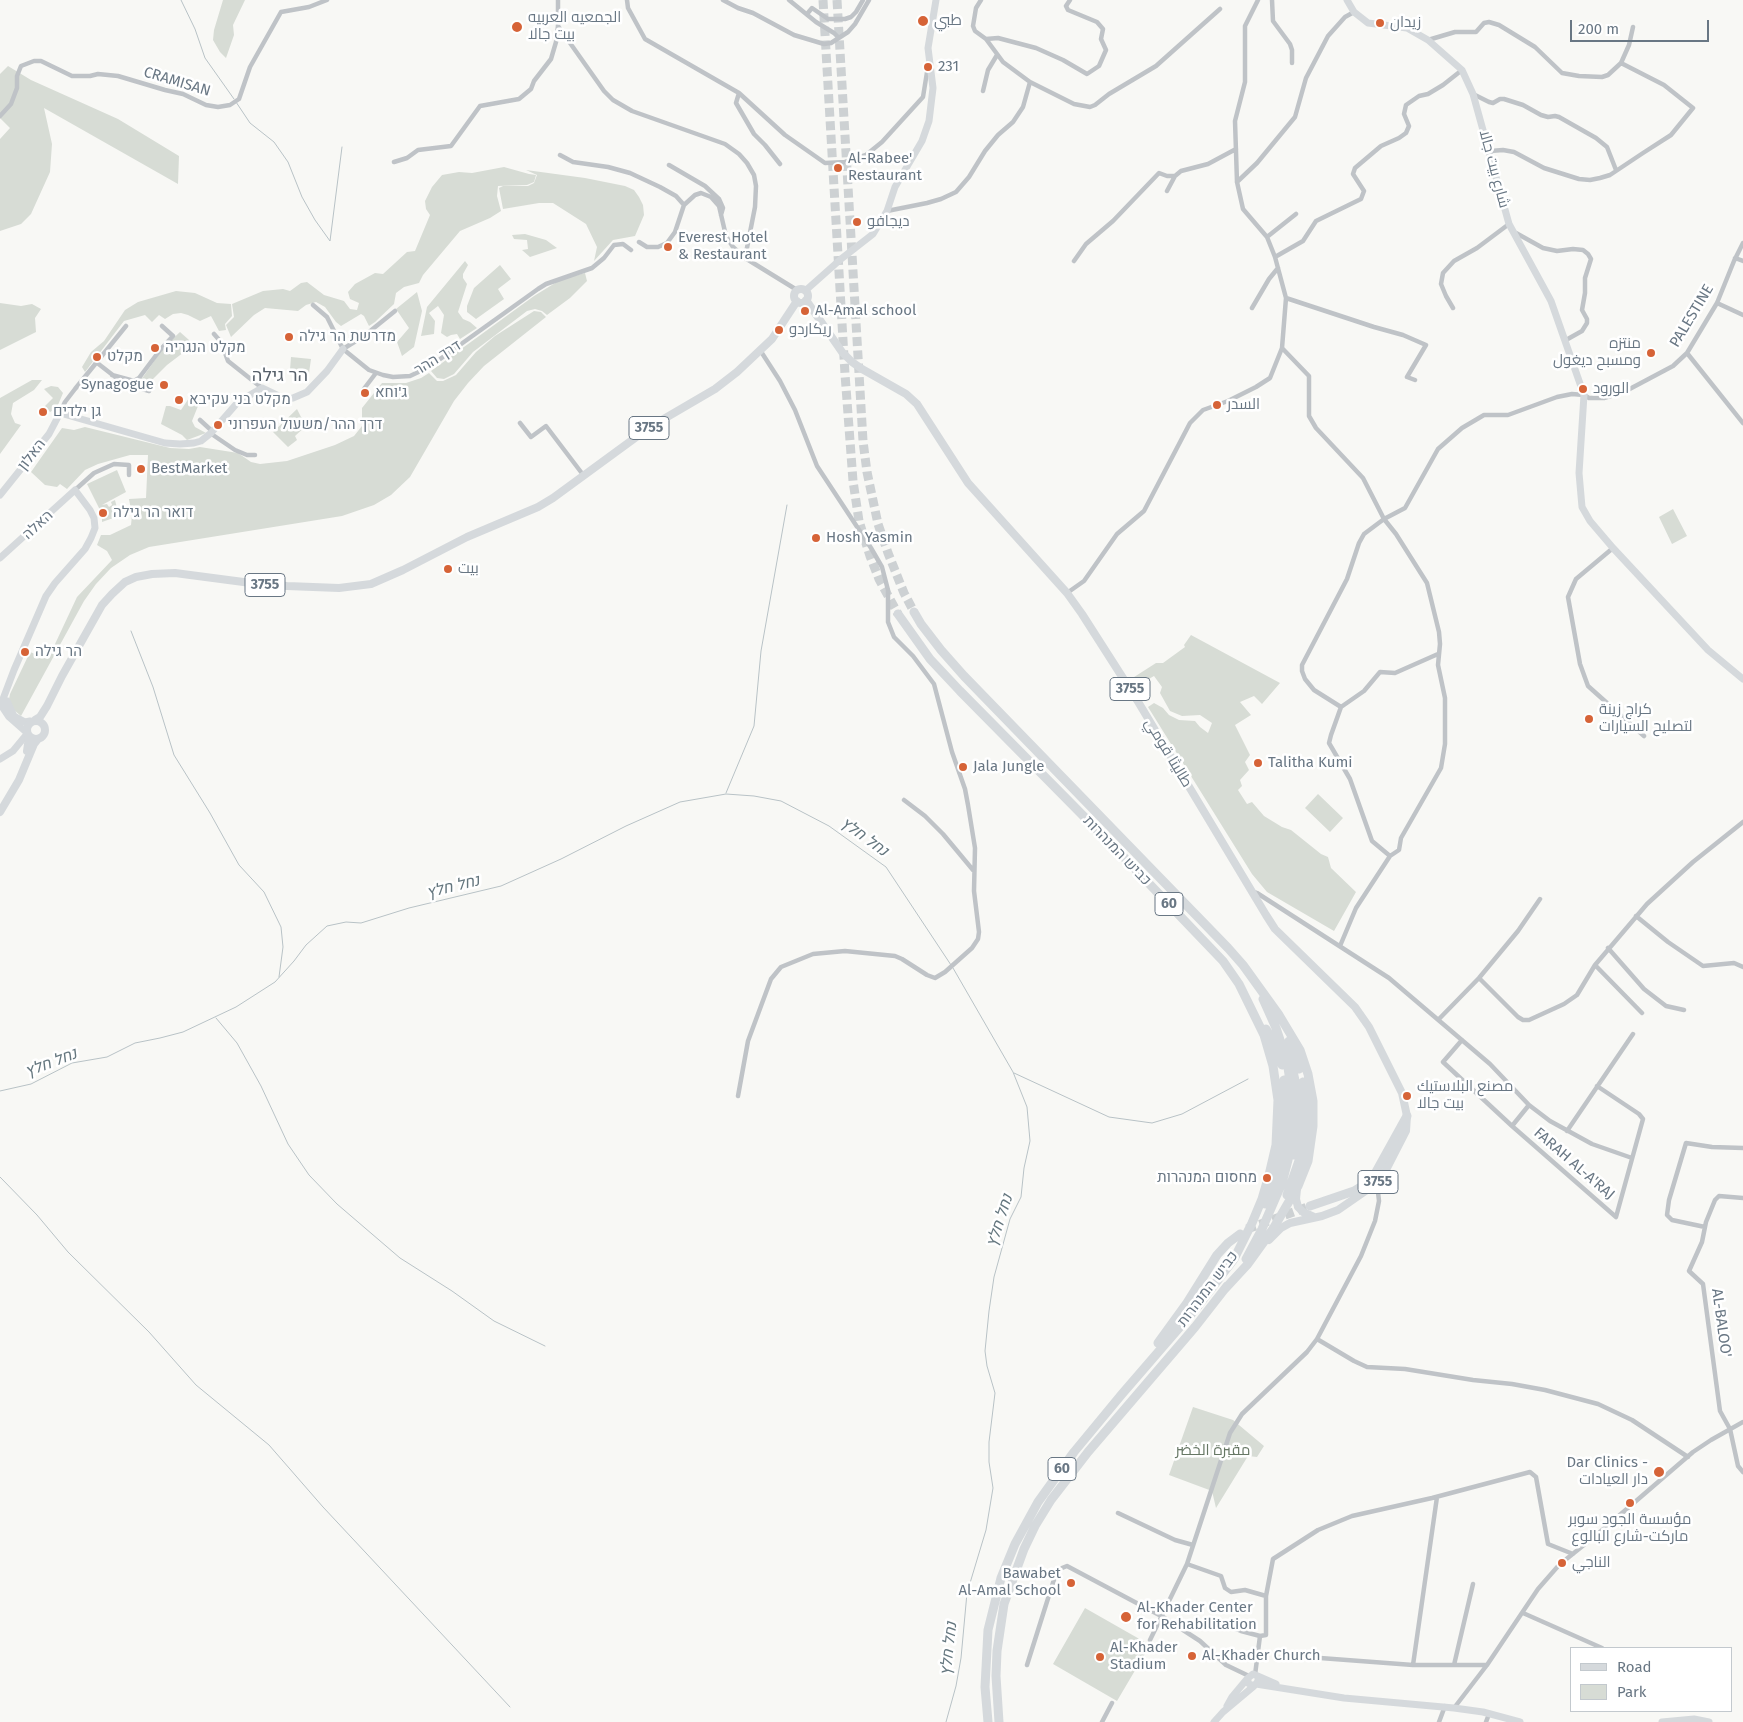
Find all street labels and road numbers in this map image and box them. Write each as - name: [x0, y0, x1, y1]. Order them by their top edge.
- street label: CRAMISAN: [141, 63, 213, 101]
- street label: شارع بيت جالا: [1475, 128, 1513, 210]
- street label: PALESTINE: [1666, 281, 1718, 351]
- street label: דרך ההר: [411, 337, 465, 379]
- road number: 3755: [629, 416, 669, 439]
- street label: האלון: [14, 436, 50, 474]
- street label: האלה: [19, 506, 57, 544]
- road number: 3755: [245, 574, 285, 596]
- road number: 3755: [1110, 678, 1150, 701]
- street label: طاليثا قومي: [1140, 715, 1196, 791]
- street label: כביש המנהרות: [1079, 812, 1155, 890]
- road number: 60: [1155, 892, 1183, 916]
- street label: FARAH AL-A'RAJ: [1530, 1124, 1618, 1204]
- road number: 3755: [1358, 1170, 1398, 1194]
- street label: כביש המנהרות: [1174, 1248, 1242, 1330]
- street label: AL-BALOO': [1707, 1288, 1735, 1358]
- road number: 60: [1048, 1458, 1076, 1480]

